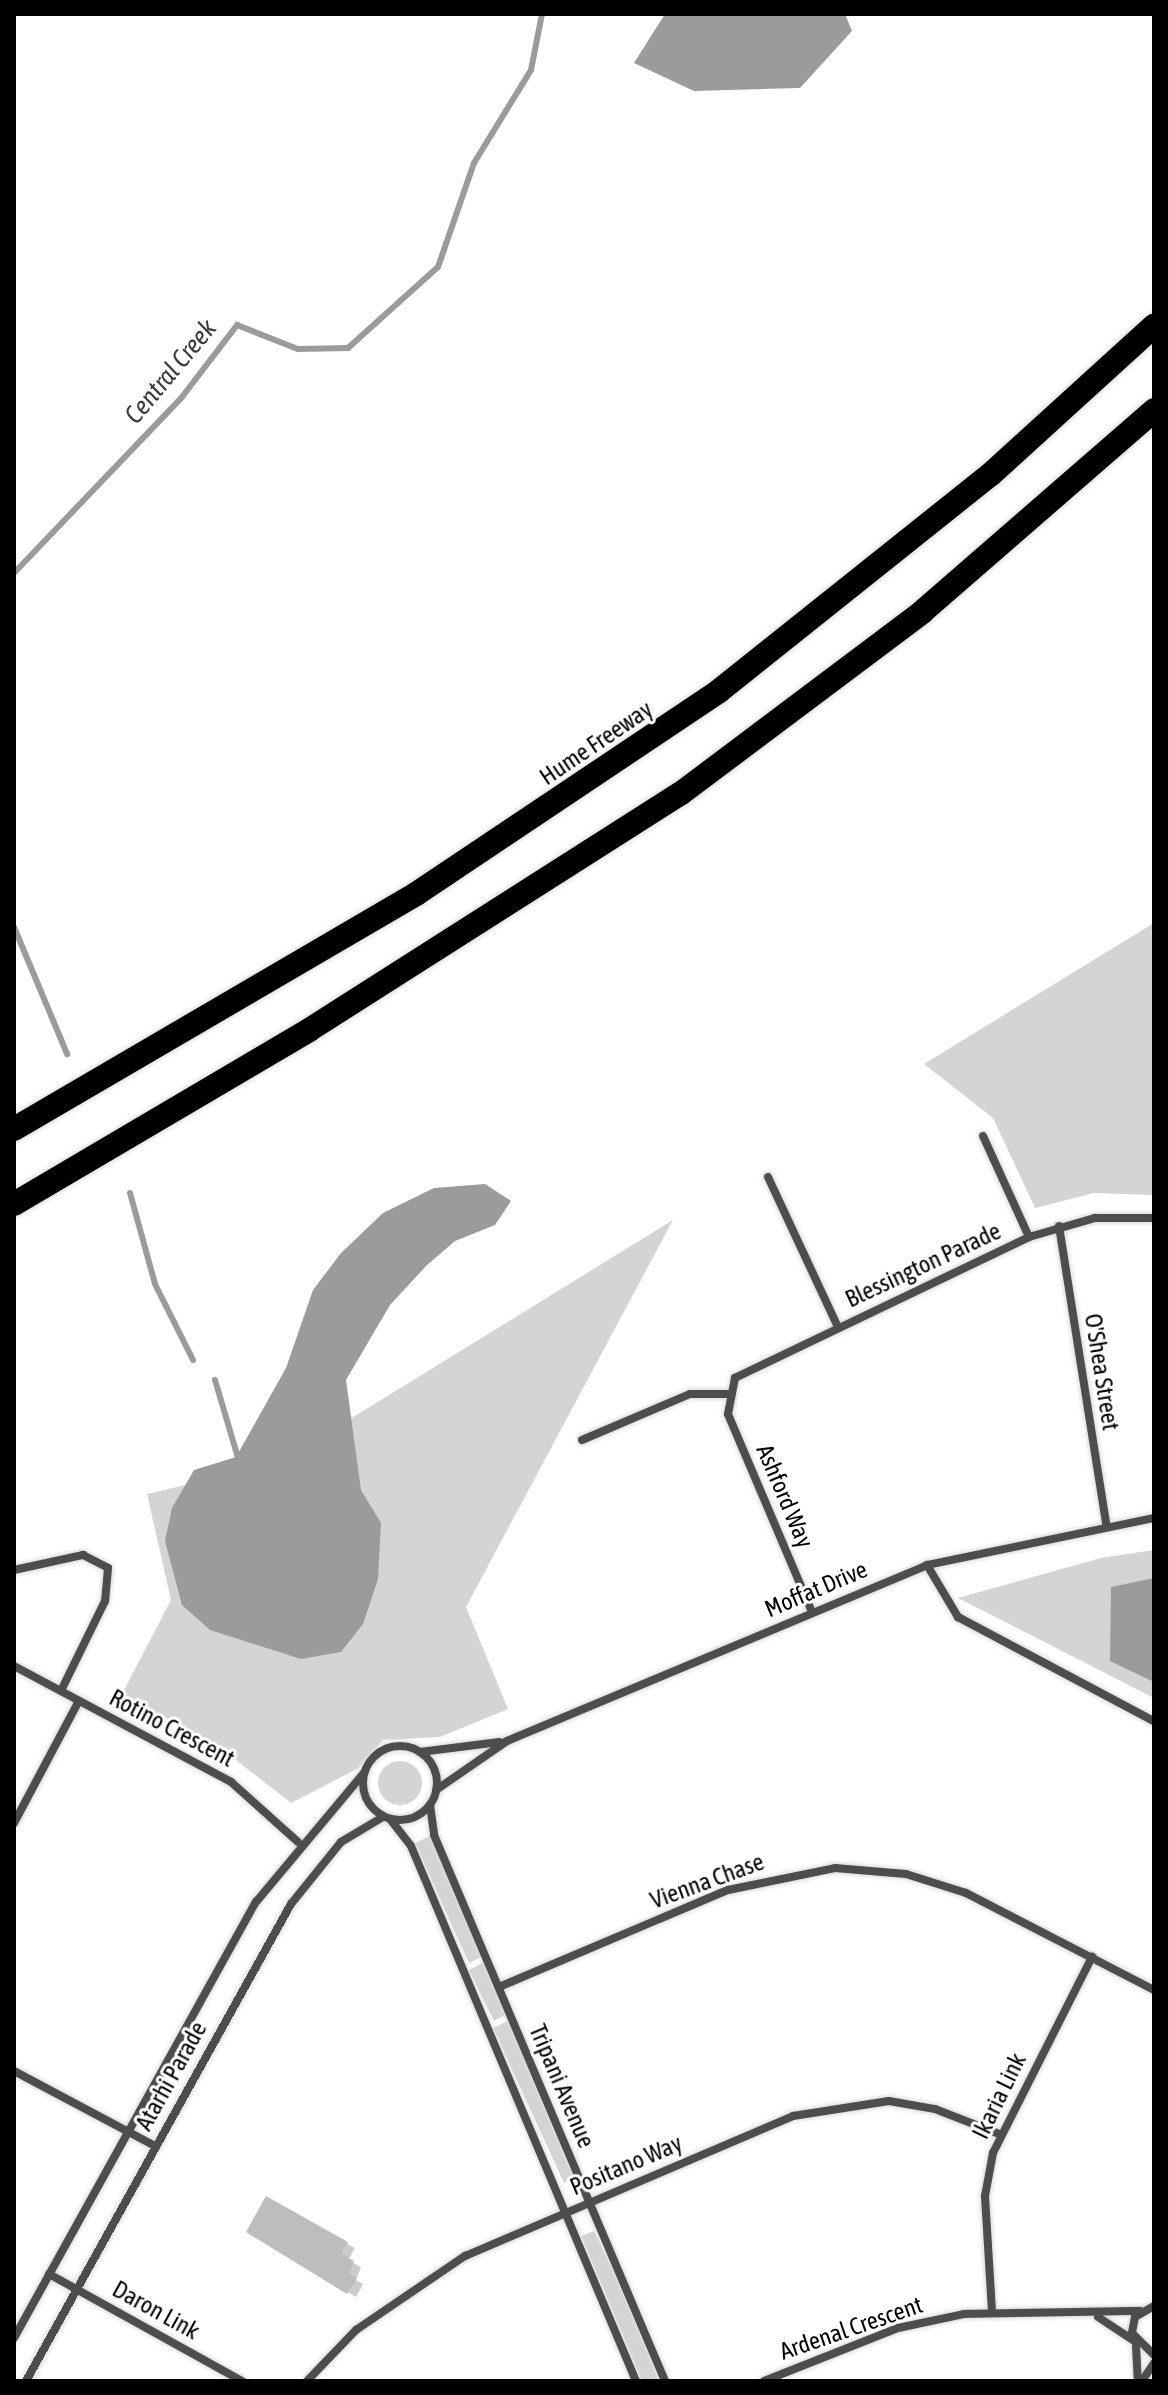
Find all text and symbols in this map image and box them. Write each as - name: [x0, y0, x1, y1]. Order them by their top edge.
- water label: Central Creek: [119, 314, 223, 430]
- street label: Hume Freeway: [534, 695, 658, 791]
- street label: Blessington Parade: [841, 1216, 1005, 1314]
- street label: O'Shea Street: [1079, 1312, 1125, 1432]
- street label: Ashford Way: [750, 1440, 820, 1552]
- street label: Moffat Drive: [761, 1555, 871, 1623]
- street label: Rotino Crescent: [105, 1683, 239, 1773]
- street label: Vienna Chase: [646, 1847, 768, 1915]
- street label: Atarhi Parade: [129, 2017, 213, 2135]
- street label: Tripani Avenue: [523, 2020, 601, 2152]
- street label: Ikaria Link: [966, 2048, 1032, 2144]
- street label: Positano Way: [566, 2129, 686, 2201]
- street label: Daron Link: [108, 2274, 204, 2346]
- street label: Ardenal Crescent: [776, 2290, 926, 2366]

